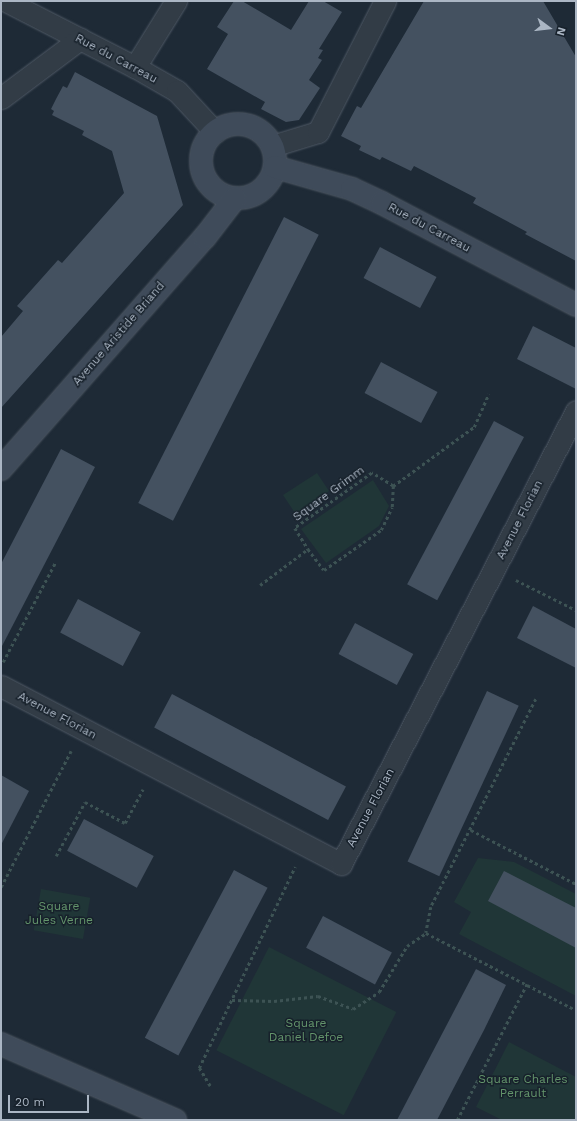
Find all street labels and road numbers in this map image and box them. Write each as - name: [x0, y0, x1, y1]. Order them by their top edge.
- street label: Rue du Carreau: [72, 31, 160, 87]
- street label: Rue du Carreau: [385, 200, 473, 256]
- street label: Avenue Aristide Briand: [70, 279, 168, 389]
- street label: Square Grimm: [290, 463, 368, 525]
- street label: Avenue Florian: [494, 478, 546, 562]
- street label: Avenue Florian: [15, 689, 99, 743]
- street label: Avenue Florian: [344, 766, 398, 850]

